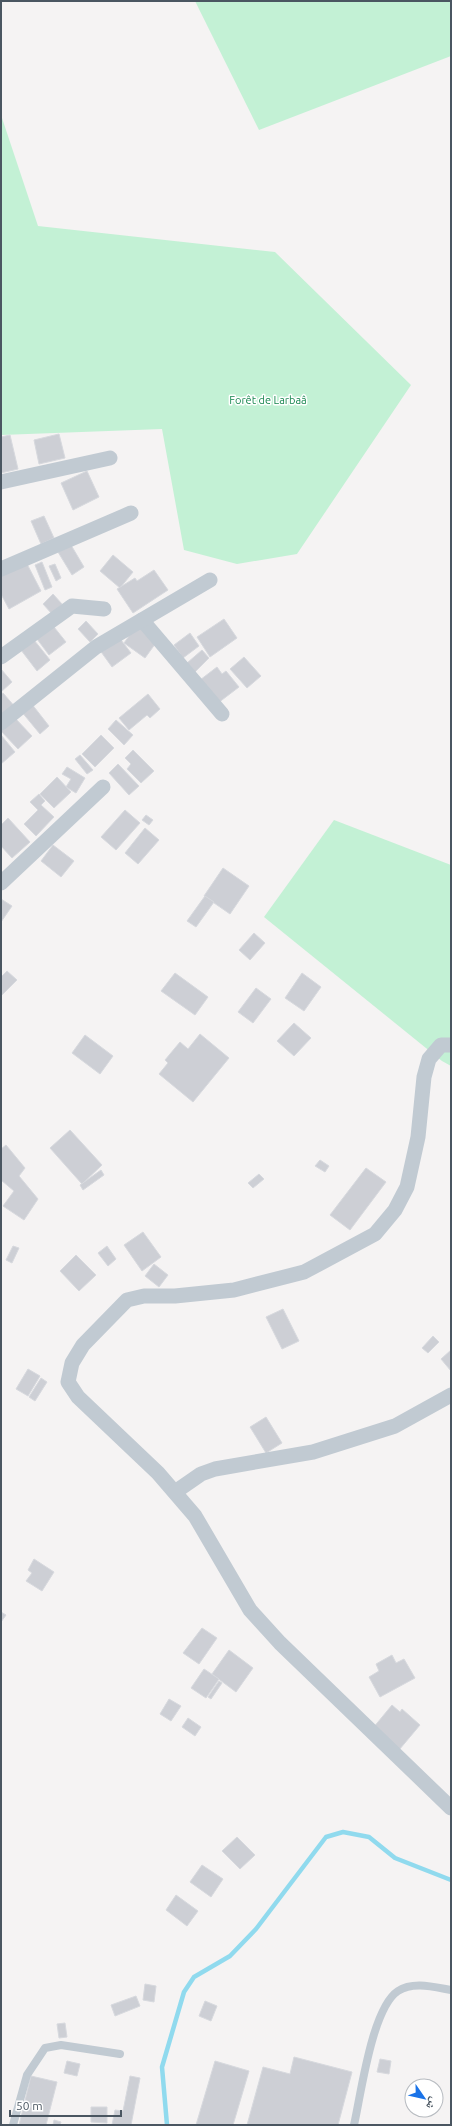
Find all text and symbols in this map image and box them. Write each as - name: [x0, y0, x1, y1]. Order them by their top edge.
- park label: Forêt de Larbaâ: [229, 394, 307, 406]
- north arrow: [404, 2078, 444, 2118]
- scale bar: [10, 2092, 121, 2118]
- text: ش: [422, 2094, 441, 2112]
- text: 50 m: [16, 2099, 43, 2112]

